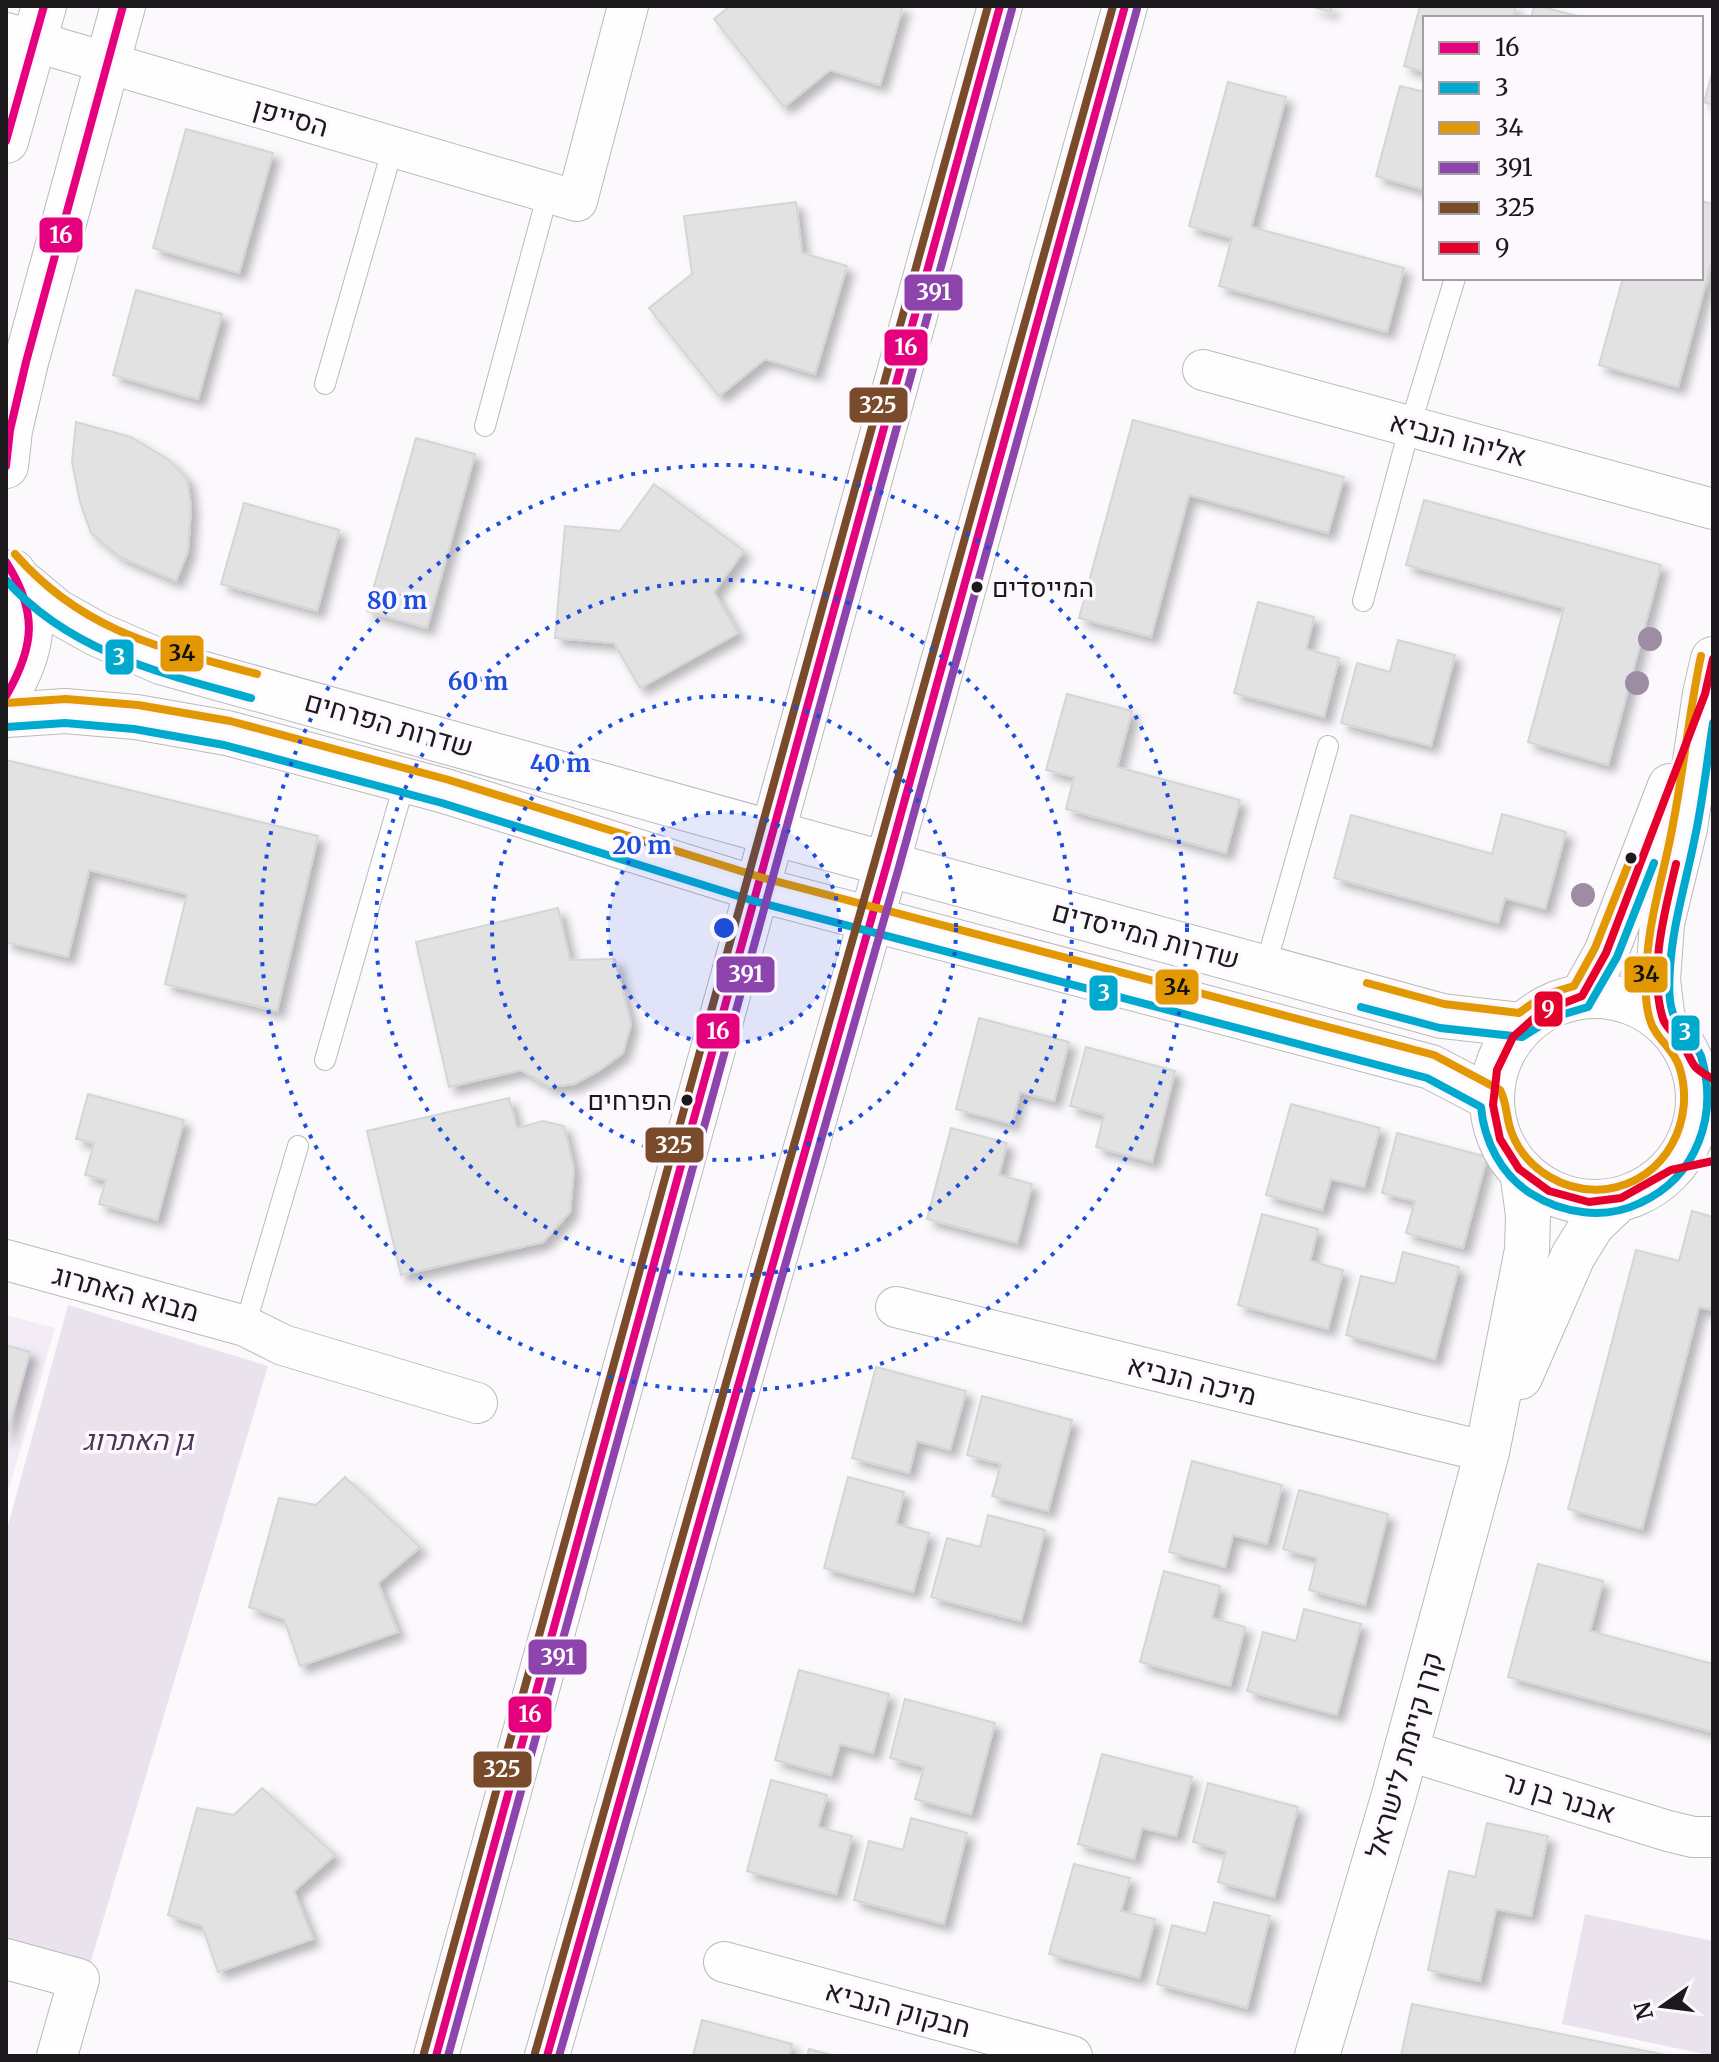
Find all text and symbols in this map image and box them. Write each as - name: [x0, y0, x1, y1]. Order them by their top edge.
- legend: [1423, 16, 1703, 280]
- text: 16: [1495, 32, 1519, 63]
- text: 3: [1495, 72, 1509, 103]
- street label: הסייפן: [249, 89, 333, 145]
- text: 34: [1495, 112, 1523, 143]
- text: 391: [1495, 152, 1533, 183]
- text: 325: [1495, 192, 1535, 223]
- line badge: 16: [38, 216, 84, 254]
- text: 16: [50, 221, 72, 249]
- text: 9: [1495, 232, 1510, 263]
- line badge: 391: [903, 273, 964, 312]
- text: 391: [917, 278, 951, 306]
- line badge: 16: [883, 328, 929, 367]
- text: 16: [895, 333, 917, 361]
- line badge: 325: [848, 386, 909, 424]
- text: 325: [859, 391, 897, 419]
- street label: אליהו הנביא: [1386, 404, 1530, 474]
- place label: המייסדים: [992, 571, 1094, 604]
- marker: המייסדים: [969, 579, 985, 595]
- text: 80 m: [367, 585, 427, 616]
- line badge: 34: [159, 634, 205, 673]
- line badge: 3: [104, 638, 135, 676]
- text: 34: [169, 639, 195, 667]
- text: 3: [113, 643, 125, 671]
- text: 60 m: [448, 666, 508, 697]
- street label: שדרות הפרחים: [300, 683, 478, 765]
- text: 40 m: [530, 748, 590, 779]
- text: 20 m: [612, 830, 672, 861]
- unlabelled marker: [1623, 850, 1639, 866]
- street label: שדרות המייסדים: [1048, 893, 1244, 977]
- centre of rings: [710, 914, 738, 942]
- line badge: 391: [715, 955, 776, 994]
- line badge: 34: [1623, 955, 1669, 994]
- text: 391: [729, 960, 763, 988]
- text: 34: [1633, 960, 1659, 988]
- line badge: 34: [1154, 968, 1200, 1006]
- text: 34: [1164, 973, 1190, 1001]
- line badge: 3: [1088, 974, 1119, 1012]
- text: 3: [1098, 979, 1110, 1007]
- line badge: 9: [1533, 990, 1564, 1028]
- text: 9: [1541, 995, 1555, 1023]
- line badge: 16: [695, 1012, 741, 1050]
- line badge: 3: [1670, 1014, 1701, 1052]
- text: 16: [707, 1017, 729, 1045]
- text: 3: [1679, 1018, 1691, 1046]
- place label: הפרחים: [588, 1084, 672, 1117]
- marker: הפרחים: [679, 1092, 695, 1108]
- line badge: 325: [644, 1126, 705, 1164]
- text: 325: [655, 1131, 693, 1159]
- street label: מבוא האתרוג: [49, 1256, 203, 1330]
- street label: מיכה הנביא: [1124, 1347, 1260, 1413]
- park label: גן האתרוג: [83, 1422, 195, 1458]
- line badge: 391: [527, 1638, 588, 1676]
- text: 391: [541, 1643, 575, 1671]
- street label: קרן קיימת לישראל: [1357, 1648, 1451, 1862]
- line badge: 16: [507, 1695, 553, 1734]
- text: 16: [519, 1700, 541, 1728]
- line badge: 325: [472, 1750, 533, 1789]
- text: 325: [483, 1755, 521, 1783]
- street label: אבנר בן נר: [1498, 1763, 1620, 1831]
- north arrow: [1623, 1966, 1703, 2046]
- street label: חבקוק הנביא: [821, 1972, 975, 2046]
- text: N: [1628, 1998, 1659, 2023]

